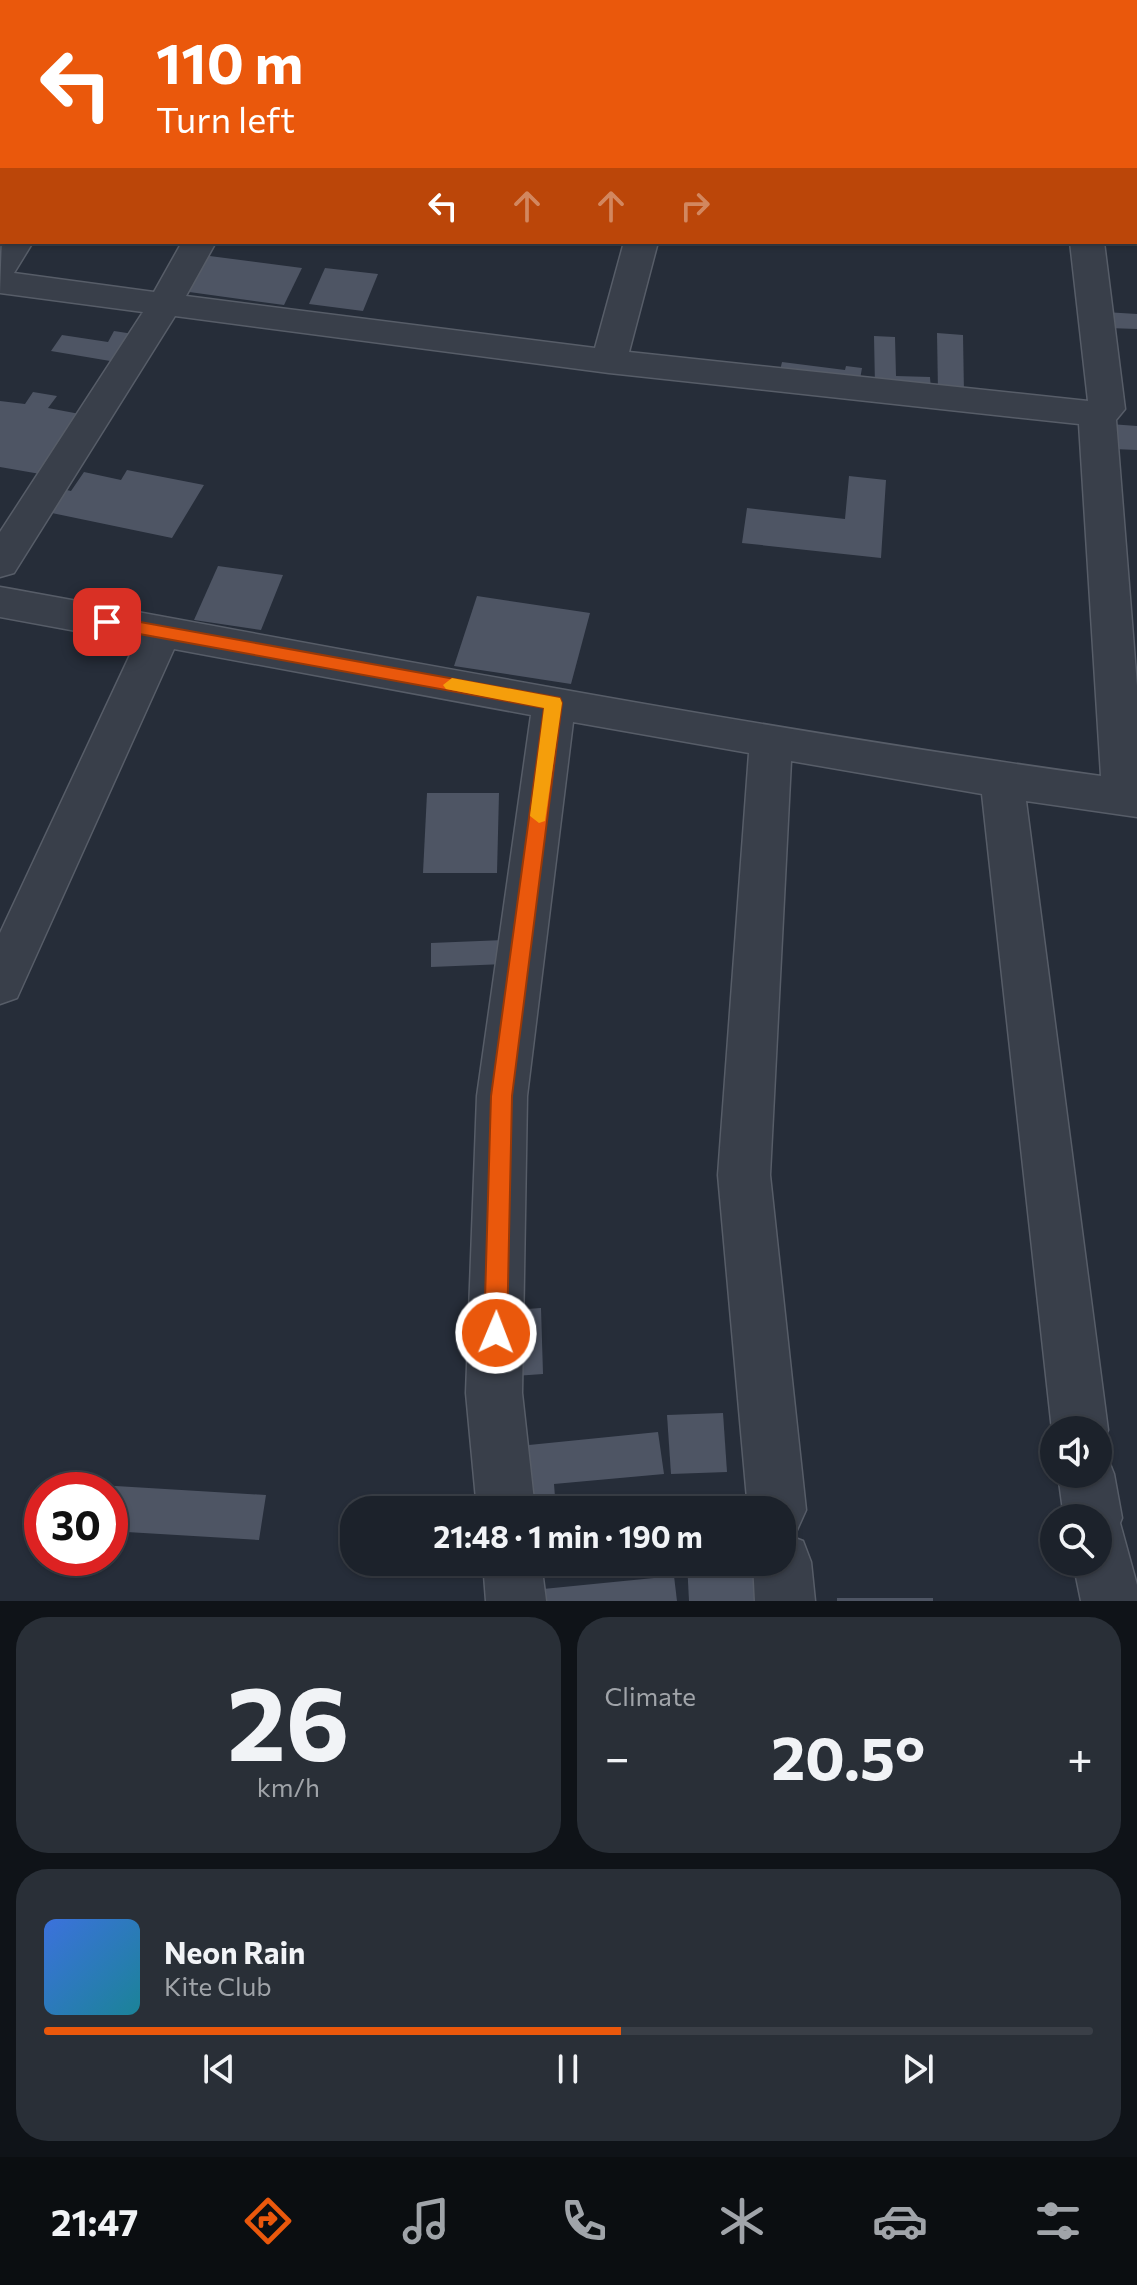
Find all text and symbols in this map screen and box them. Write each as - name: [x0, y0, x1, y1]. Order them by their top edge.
- text: 110 m: [156, 27, 303, 96]
- icon: left: [24, 32, 128, 136]
- text: Turn left: [156, 96, 295, 140]
- icon: left: [421, 184, 465, 228]
- icon: ahead: [505, 184, 549, 228]
- icon: ahead: [589, 184, 633, 228]
- icon: right: [673, 184, 717, 228]
- pin: [73, 588, 141, 656]
- icon: arrive: [85, 600, 129, 644]
- position arrow: [454, 1291, 538, 1375]
- map controls: [1040, 1416, 1112, 1576]
- button: sound: [1040, 1416, 1112, 1488]
- speed limit sign: 30: [24, 1472, 128, 1576]
- button: search: [1040, 1504, 1112, 1576]
- text: 21:48 · 1 min · 190 m: [433, 1517, 703, 1554]
- text: 26: [227, 1655, 350, 1782]
- text: Climate: [605, 1680, 696, 1711]
- text: 20.5°: [771, 1719, 925, 1792]
- text: −: [605, 1729, 630, 1783]
- text: +: [1067, 1729, 1093, 1783]
- text: km/h: [257, 1771, 320, 1802]
- text: Neon Rain: [164, 1933, 305, 1970]
- text: Kite Club: [164, 1970, 272, 2001]
- icon: previous: [197, 2047, 241, 2091]
- icon: pause: [546, 2047, 590, 2091]
- icon: next: [896, 2047, 940, 2091]
- icon: directions: [240, 2193, 296, 2249]
- icon: music: [398, 2193, 454, 2249]
- icon: phone: [556, 2193, 612, 2249]
- icon: climate: [714, 2193, 770, 2249]
- icon: car: [872, 2193, 928, 2249]
- icon: filters: [1030, 2193, 1086, 2249]
- text: 21:47: [51, 2199, 138, 2243]

